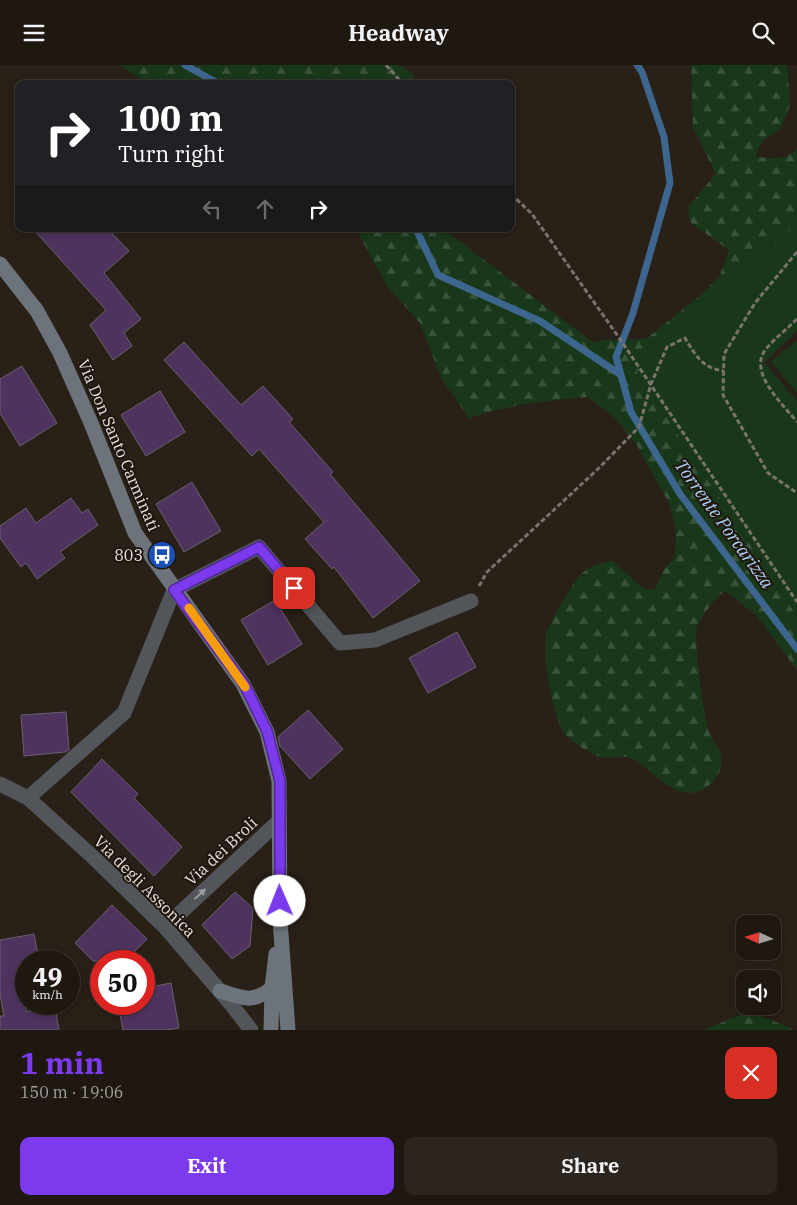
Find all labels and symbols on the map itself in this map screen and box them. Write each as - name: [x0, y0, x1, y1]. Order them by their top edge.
- street label: Via Don Santo Carminati: [74, 356, 164, 534]
- water label: Torrente Porcarizza: [670, 454, 779, 593]
- bus stop icon: 803: [147, 540, 177, 570]
- place label: 803: [114, 545, 143, 565]
- pin: [273, 567, 315, 609]
- street label: Via dei Broli: [181, 812, 261, 890]
- street label: Via degli Assonica: [90, 831, 200, 941]
- position arrow: [253, 874, 305, 926]
- one-way arrow: [194, 888, 206, 900]
- north arrow: [736, 915, 781, 960]
- speed limit sign: 50: [90, 950, 155, 1015]

